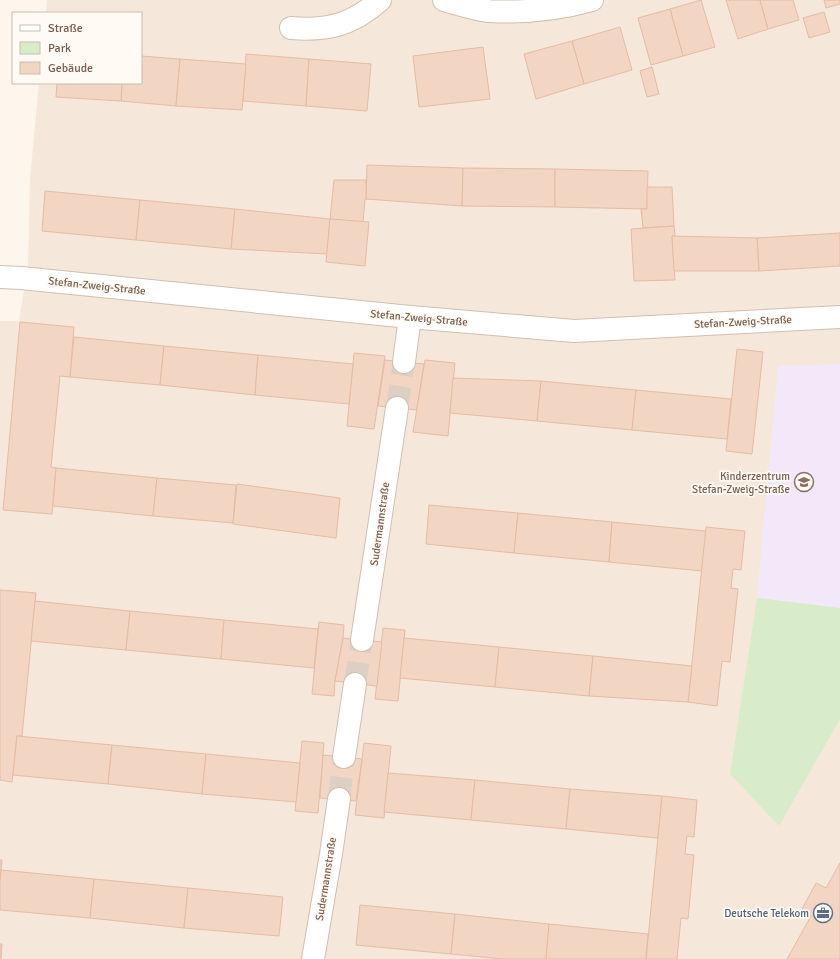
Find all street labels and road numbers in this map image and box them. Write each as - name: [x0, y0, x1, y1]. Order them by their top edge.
- street label: Stefan-Zweig-Straße: [48, 274, 146, 298]
- street label: Stefan-Zweig-Straße: [370, 307, 468, 329]
- street label: Stefan-Zweig-Straße: [694, 313, 792, 331]
- street label: Sudermannstraße: [368, 481, 392, 567]
- street label: Sudermannstraße: [313, 836, 339, 922]

